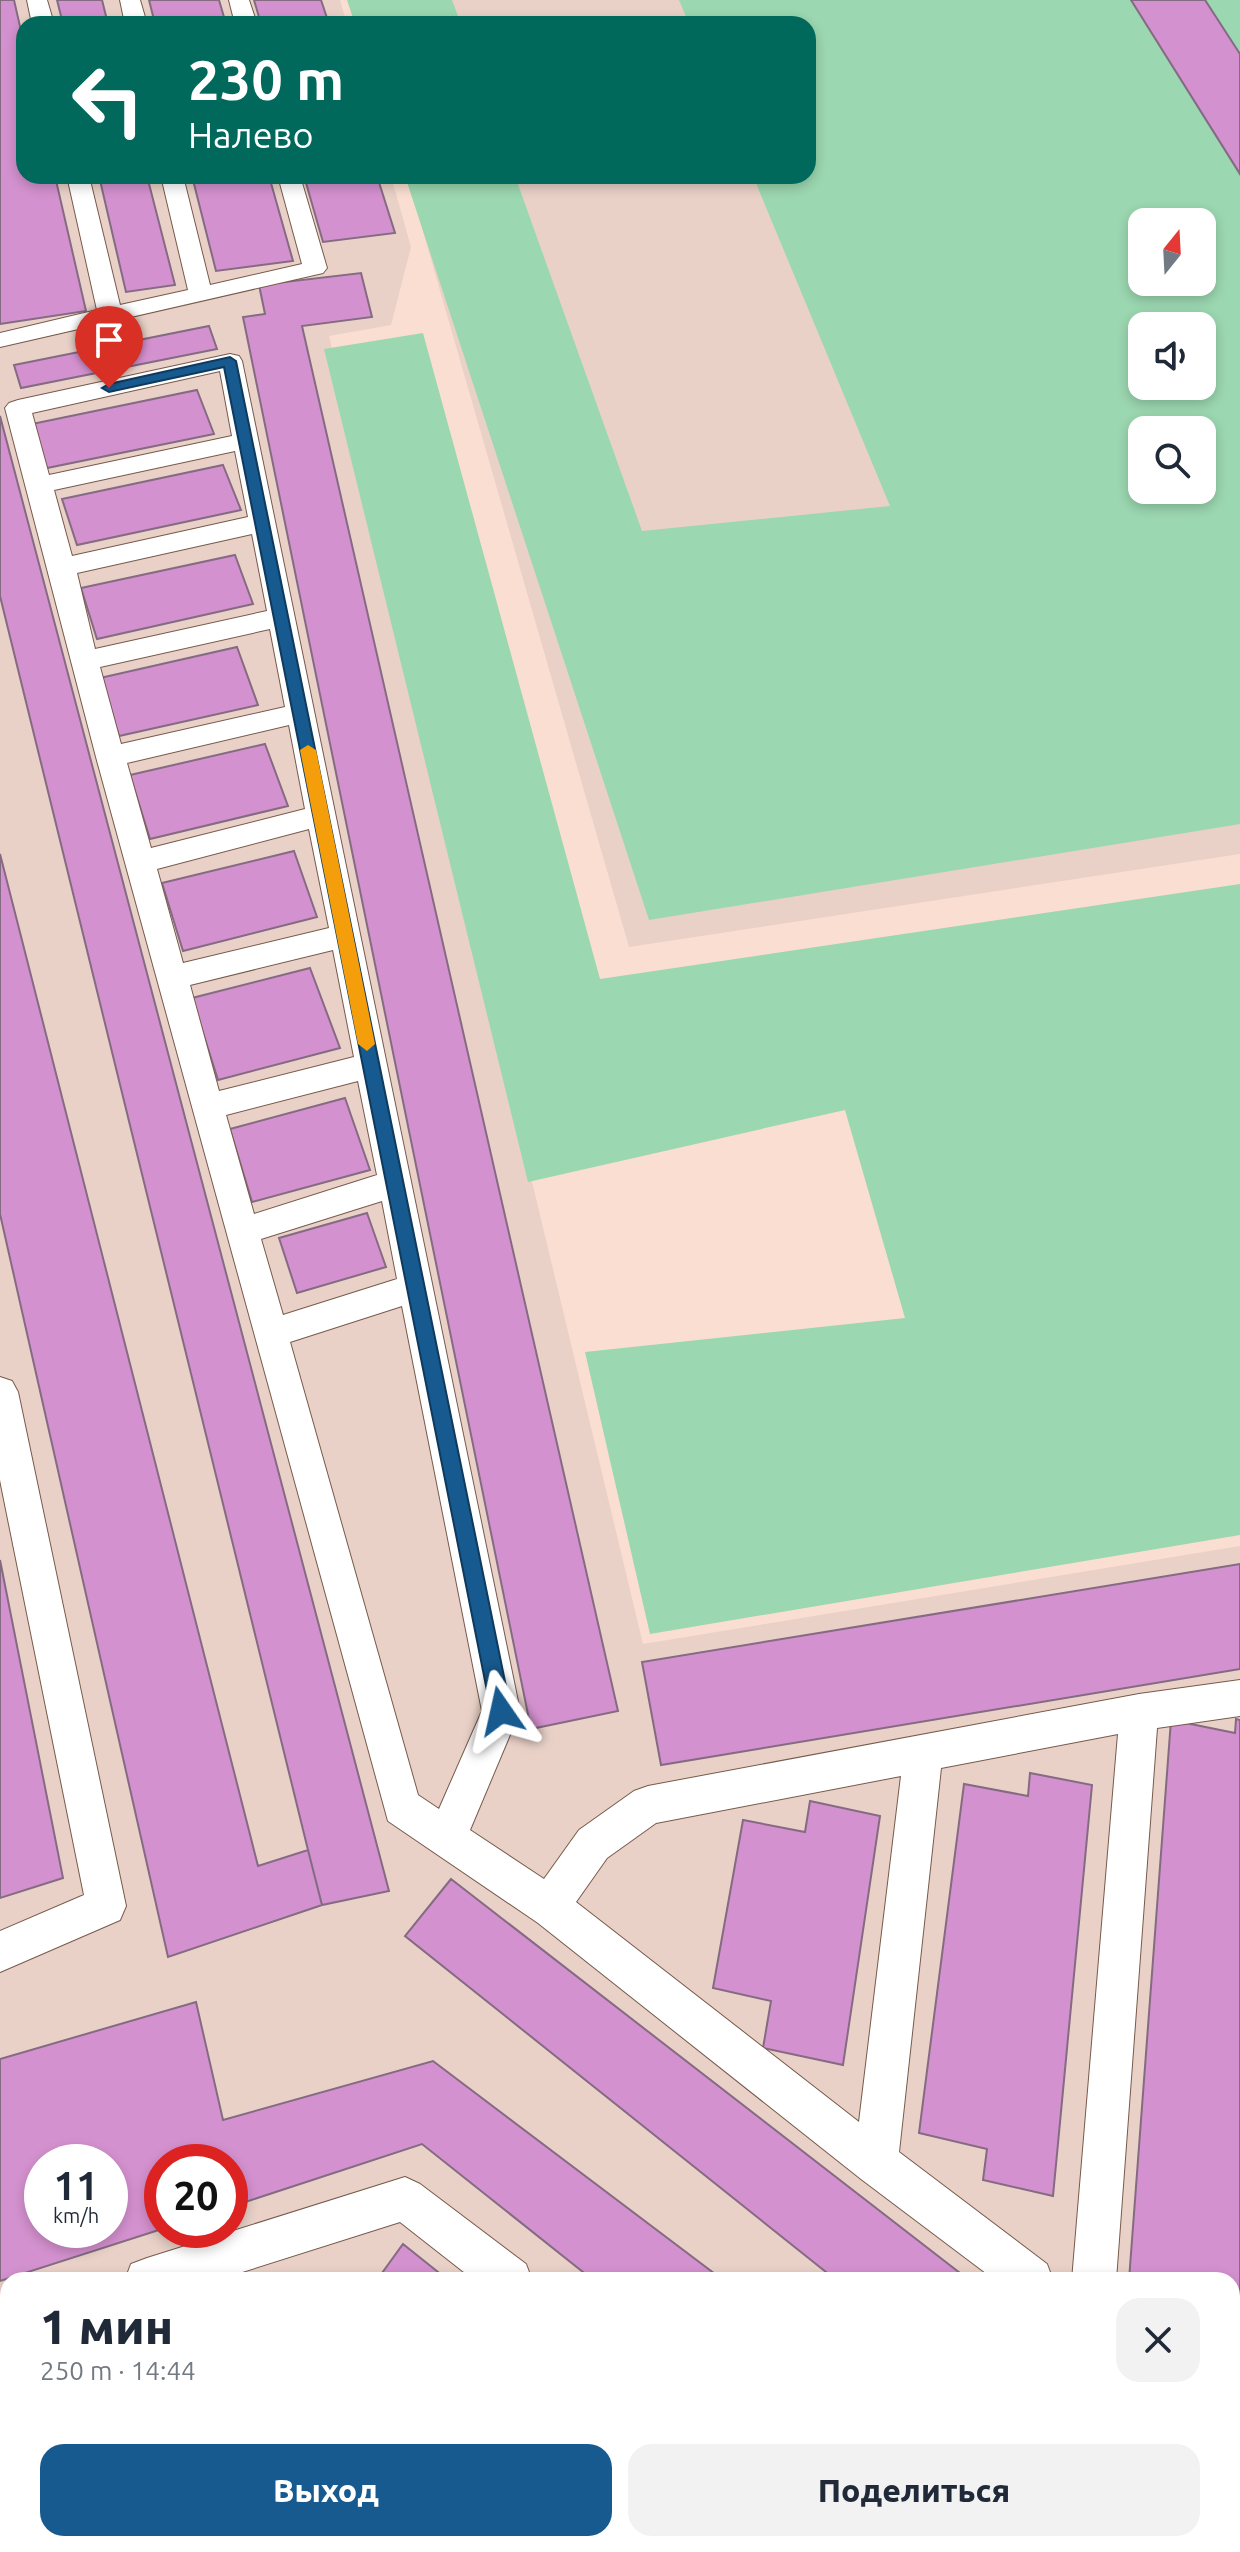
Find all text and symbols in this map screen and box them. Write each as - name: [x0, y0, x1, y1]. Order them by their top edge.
- icon: left: [56, 48, 160, 152]
- text: 230 m: [188, 48, 344, 111]
- text: Налево: [188, 114, 313, 155]
- north arrow: [1128, 208, 1216, 296]
- map controls: [1128, 208, 1216, 504]
- pin: [75, 306, 143, 388]
- button: sound: [1128, 312, 1216, 400]
- icon: arrive: [87, 318, 131, 362]
- button: search: [1128, 416, 1216, 504]
- position arrow: [459, 1669, 543, 1753]
- speed limit sign: 20: [144, 2144, 248, 2248]
- text: 11: [53, 2163, 99, 2208]
- text: km/h: [53, 2204, 99, 2227]
- button: close: [1116, 2298, 1200, 2382]
- text: 1 мин: [40, 2299, 173, 2353]
- text: 250 m · 14:44: [40, 2356, 196, 2385]
- button: Выход: [40, 2444, 612, 2536]
- button: Поделиться: [628, 2444, 1200, 2536]

